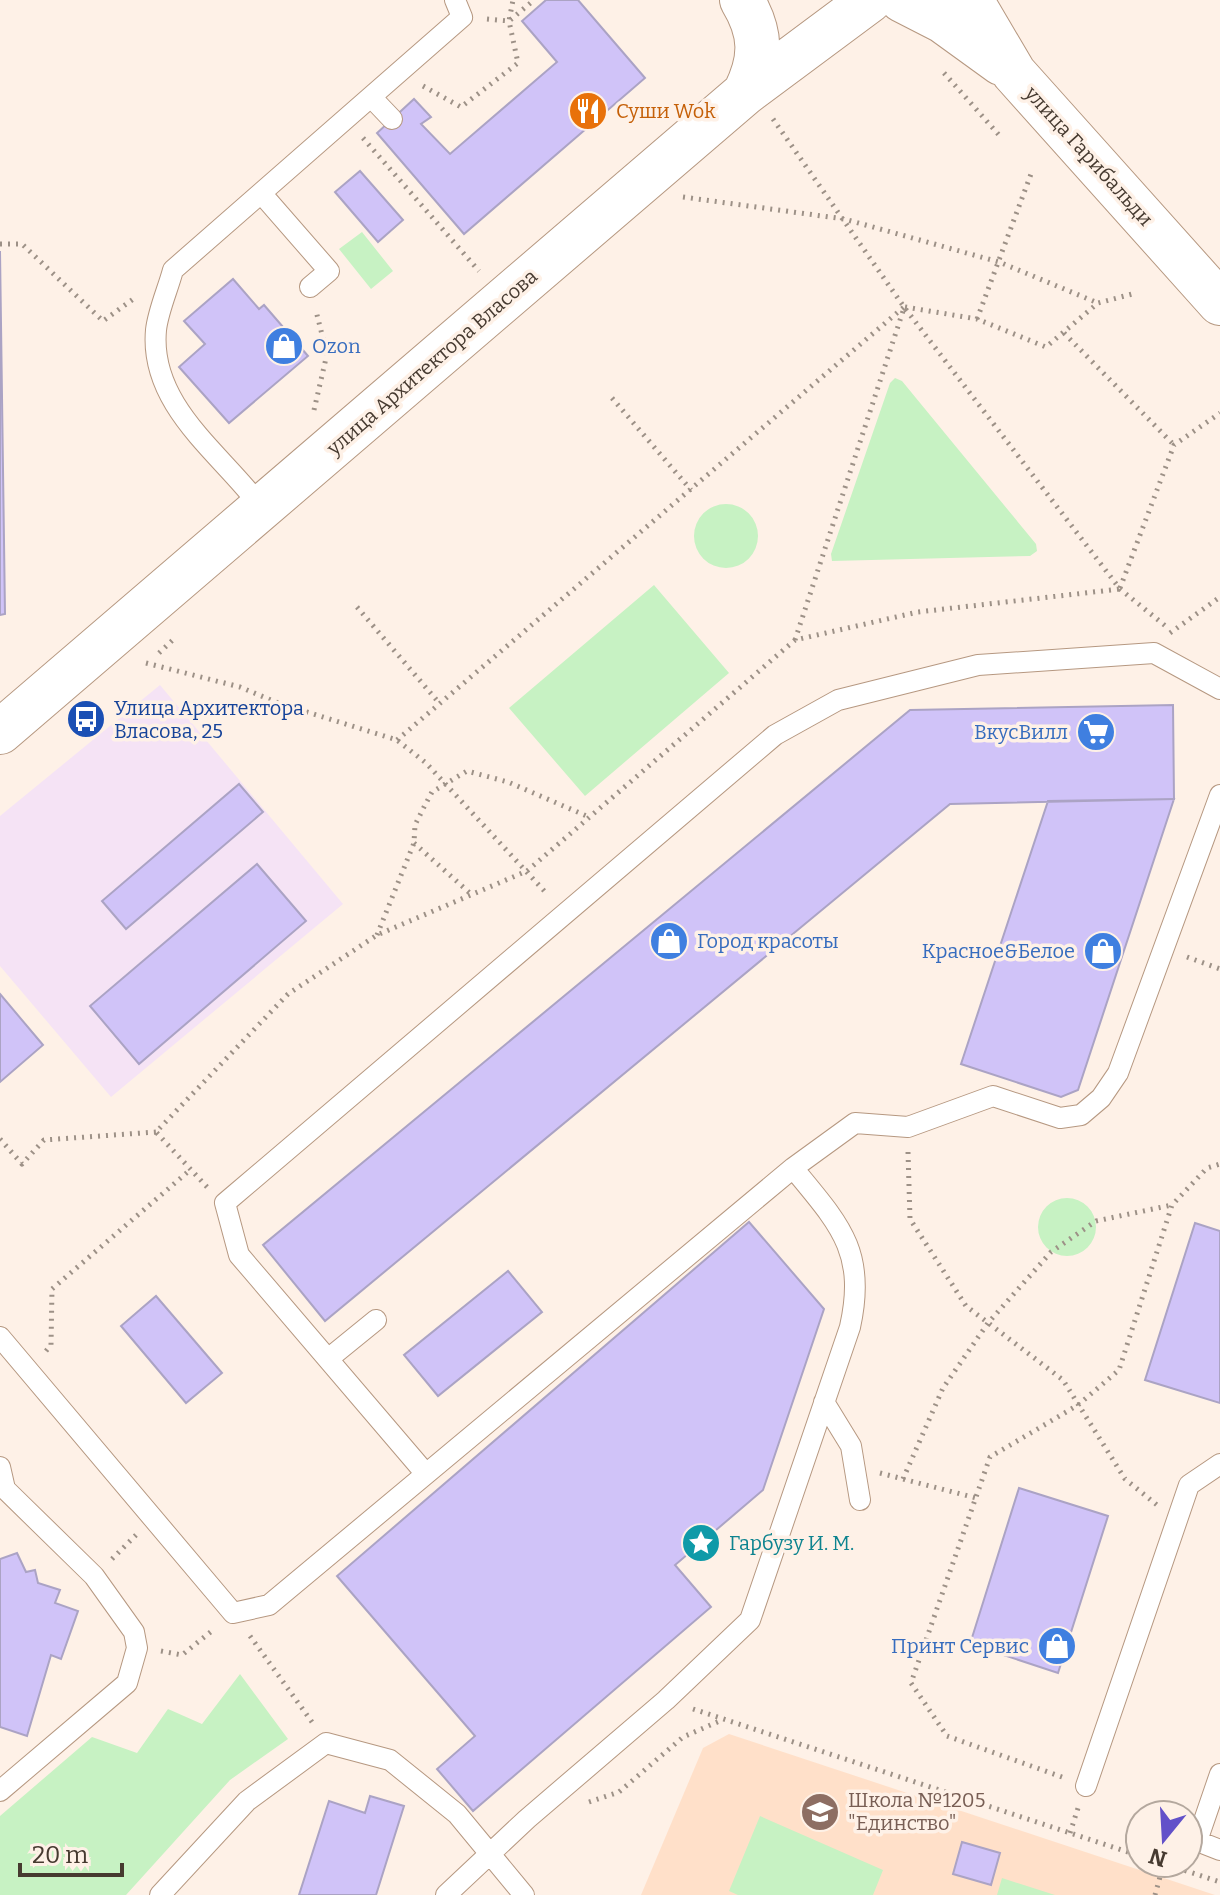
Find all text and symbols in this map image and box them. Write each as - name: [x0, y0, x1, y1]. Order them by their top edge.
- street label: улица Гарибальди: [1019, 81, 1158, 231]
- restaurant icon: Суши Wok: [567, 90, 609, 132]
- place label: Суши Wok: [616, 99, 716, 123]
- street label: улица Архитектора Власова: [321, 264, 542, 461]
- shop icon: Ozon: [263, 325, 305, 367]
- place label: Ozon: [312, 334, 361, 358]
- place label: Улица Архитектора Власова, 25: [114, 696, 304, 743]
- bus stop icon: Улица Архитектора Власова, 25: [65, 698, 107, 740]
- supermarket icon: ВкусВилл: [1075, 711, 1117, 753]
- place label: ВкусВилл: [974, 720, 1068, 744]
- shop icon: Город красоты: [648, 920, 690, 962]
- place label: Город красоты: [697, 929, 839, 953]
- shop icon: Красное&Белое: [1082, 930, 1124, 972]
- place label: Красное&Белое: [922, 939, 1075, 963]
- place icon: Гарбузу И. М.: [680, 1522, 722, 1564]
- place label: Гарбузу И. М.: [729, 1531, 854, 1555]
- shop icon: Принт Сервис: [1036, 1625, 1078, 1667]
- place label: Принт Сервис: [891, 1634, 1029, 1658]
- place label: Школа №1205 "Единство": [848, 1788, 985, 1835]
- school or university icon: Школа №1205 "Единство": [799, 1791, 841, 1833]
- north arrow: [1124, 1799, 1204, 1879]
- scale bar: [20, 1827, 122, 1877]
- text: 20 m: [32, 1841, 88, 1869]
- text: N: [1146, 1842, 1170, 1873]

